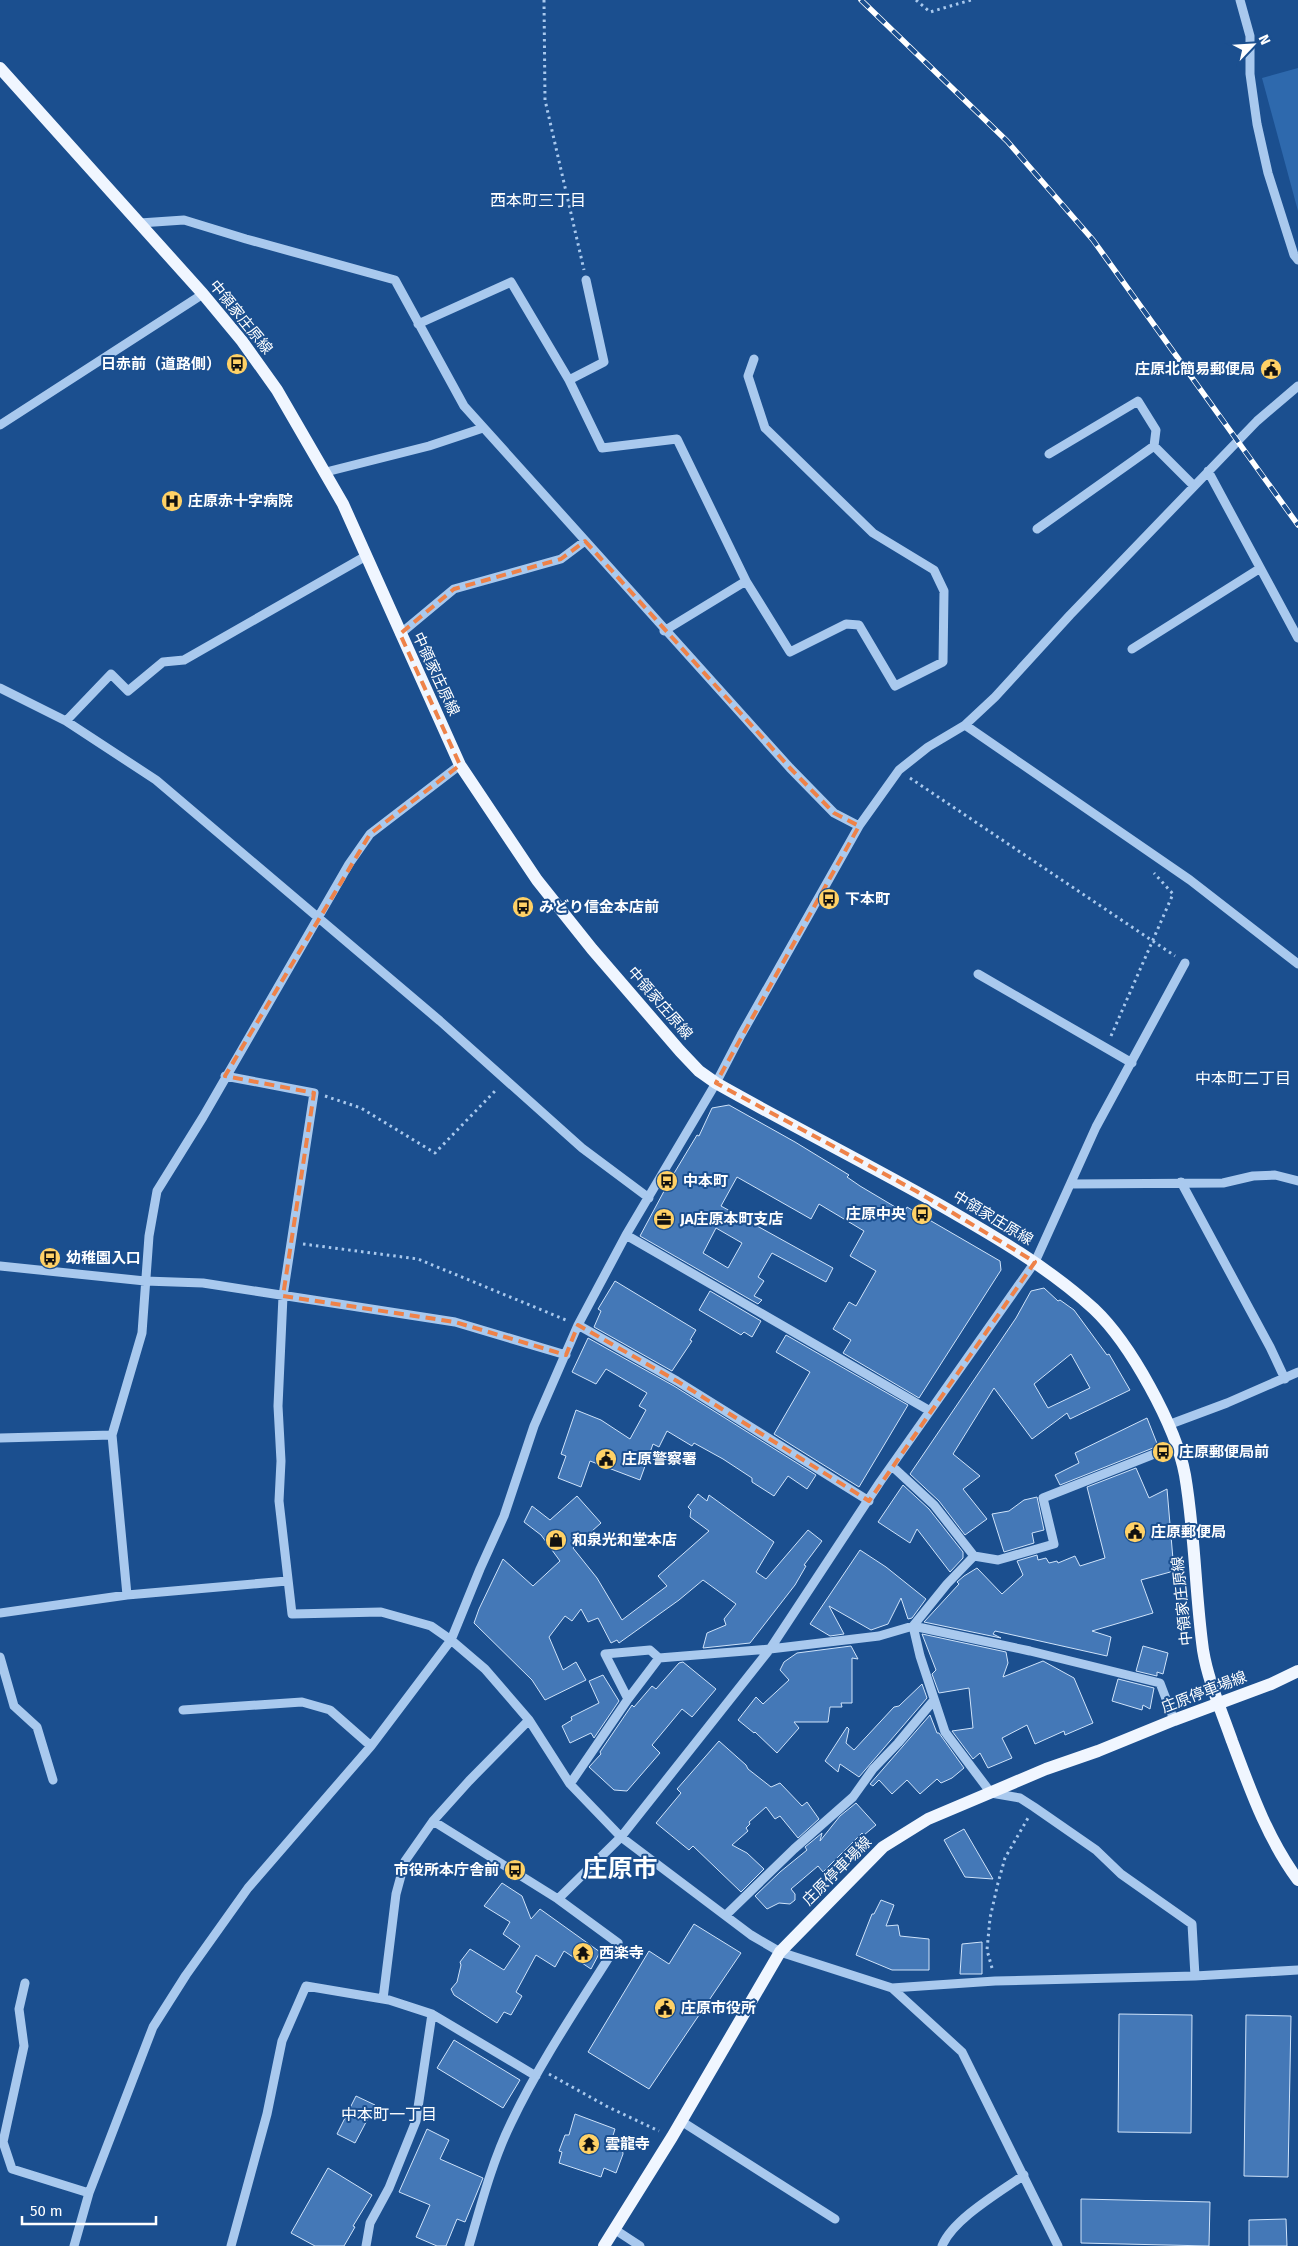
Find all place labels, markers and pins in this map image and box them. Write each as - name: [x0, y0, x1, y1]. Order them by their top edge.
- bus stop icon: 日赤前（道路側）: [225, 352, 249, 376]
- place label: 日赤前（道路側）: [101, 355, 221, 373]
- public building icon: 庄原北簡易郵便局: [1259, 357, 1283, 381]
- place label: 庄原北簡易郵便局: [1135, 360, 1255, 378]
- hospital icon: 庄原赤十字病院: [160, 489, 184, 513]
- place label: 庄原赤十字病院: [188, 492, 293, 510]
- bus stop icon: 下本町: [817, 887, 841, 911]
- place label: 下本町: [845, 890, 890, 908]
- bus stop icon: みどり信金本店前: [511, 895, 535, 919]
- place label: みどり信金本店前: [539, 898, 659, 916]
- bus stop icon: 中本町: [655, 1169, 679, 1193]
- place label: 中本町: [683, 1172, 728, 1190]
- bus stop icon: 庄原中央: [910, 1202, 934, 1226]
- place label: 庄原中央: [846, 1205, 906, 1223]
- office icon: JA庄原本町支店: [652, 1207, 676, 1231]
- place label: JA庄原本町支店: [679, 1210, 784, 1228]
- bus stop icon: 幼稚園入口: [38, 1246, 62, 1270]
- place label: 幼稚園入口: [66, 1249, 141, 1267]
- bus stop icon: 庄原郵便局前: [1151, 1440, 1175, 1464]
- place label: 庄原郵便局前: [1179, 1443, 1269, 1461]
- public building icon: 庄原警察署: [594, 1447, 618, 1471]
- place label: 庄原警察署: [622, 1450, 697, 1468]
- public building icon: 庄原郵便局: [1123, 1520, 1147, 1544]
- place label: 庄原郵便局: [1151, 1523, 1226, 1541]
- shop icon: 和泉光和堂本店: [544, 1528, 568, 1552]
- place label: 和泉光和堂本店: [572, 1531, 677, 1549]
- bus stop icon: 市役所本庁舎前: [503, 1858, 527, 1882]
- place label: 市役所本庁舎前: [394, 1861, 499, 1879]
- temple icon: 西楽寺: [571, 1941, 595, 1965]
- place label: 西楽寺: [599, 1944, 644, 1962]
- public building icon: 庄原市役所: [653, 1996, 677, 2020]
- place label: 庄原市役所: [681, 1999, 756, 2017]
- temple icon: 雲龍寺: [577, 2132, 601, 2156]
- place label: 雲龍寺: [605, 2135, 650, 2153]

